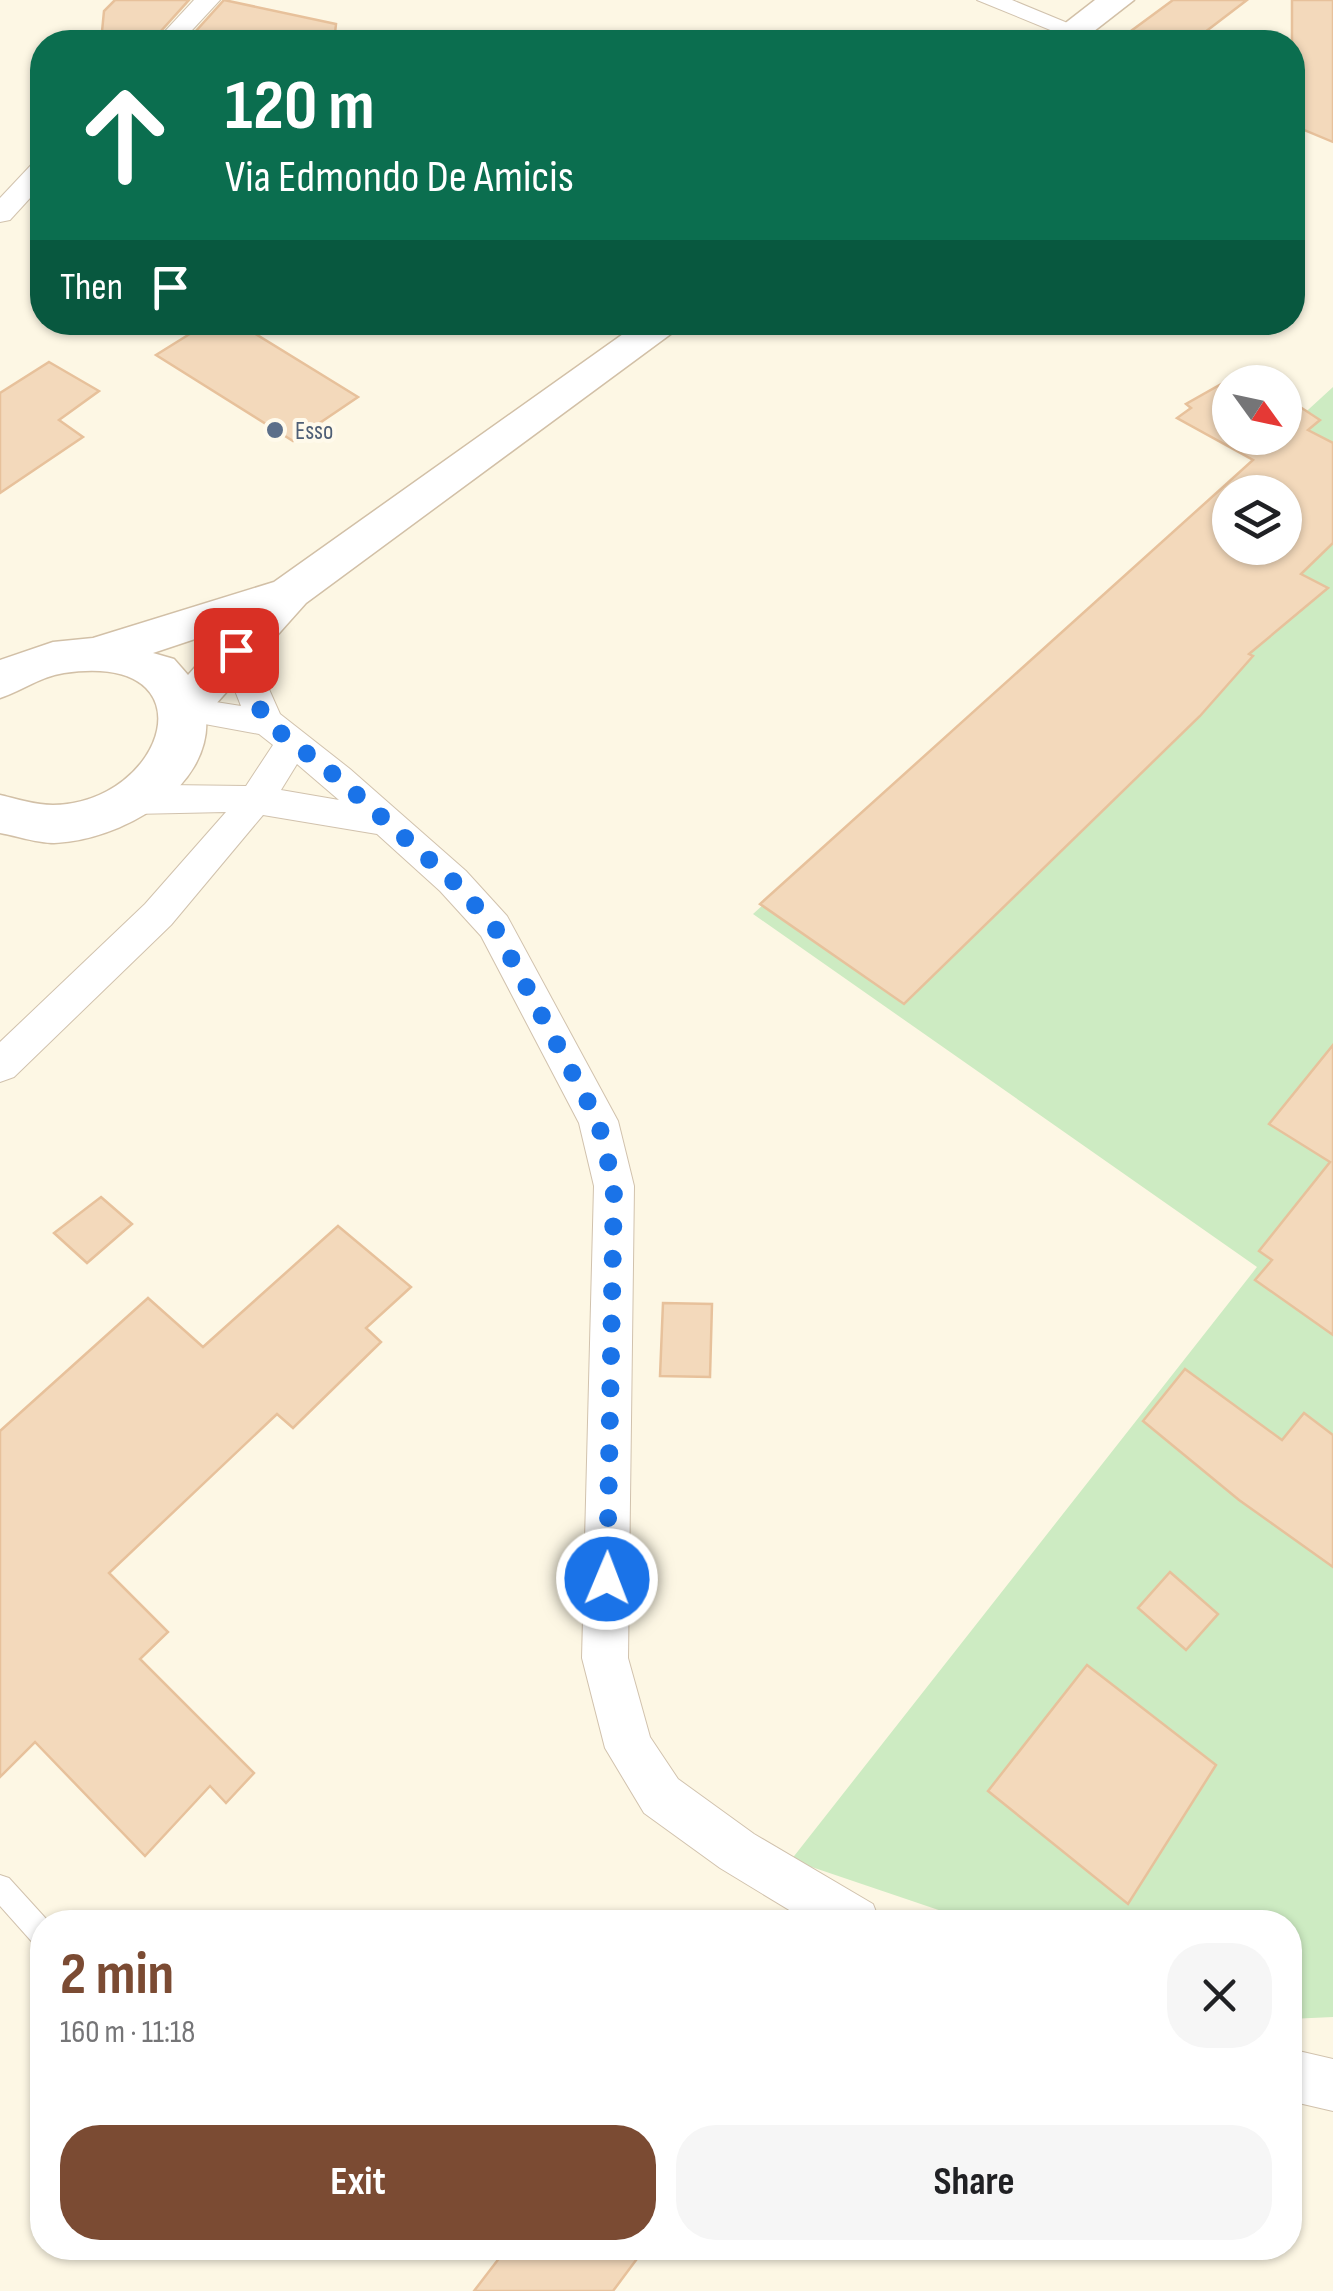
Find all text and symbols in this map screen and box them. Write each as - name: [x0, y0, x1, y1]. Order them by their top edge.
- text: 120 m: [225, 65, 375, 149]
- icon: ahead: [60, 70, 190, 200]
- text: Via Edmondo De Amicis: [225, 150, 574, 205]
- icon: arrive: [143, 260, 198, 315]
- text: Then: [60, 265, 123, 310]
- north arrow: [1212, 365, 1302, 455]
- map controls: [1212, 365, 1302, 565]
- place label: Esso: [295, 416, 333, 447]
- marker: Esso: [264, 419, 286, 441]
- button: layers: [1212, 475, 1302, 565]
- pin: [194, 608, 279, 693]
- icon: arrive: [209, 623, 264, 678]
- position arrow: [555, 1527, 659, 1631]
- text: 2 min: [60, 1939, 174, 2011]
- button: close: [1167, 1943, 1272, 2048]
- text: 160 m · 11:18: [60, 2013, 195, 2052]
- button: Exit: [60, 2125, 656, 2240]
- button: Share: [676, 2125, 1272, 2240]

